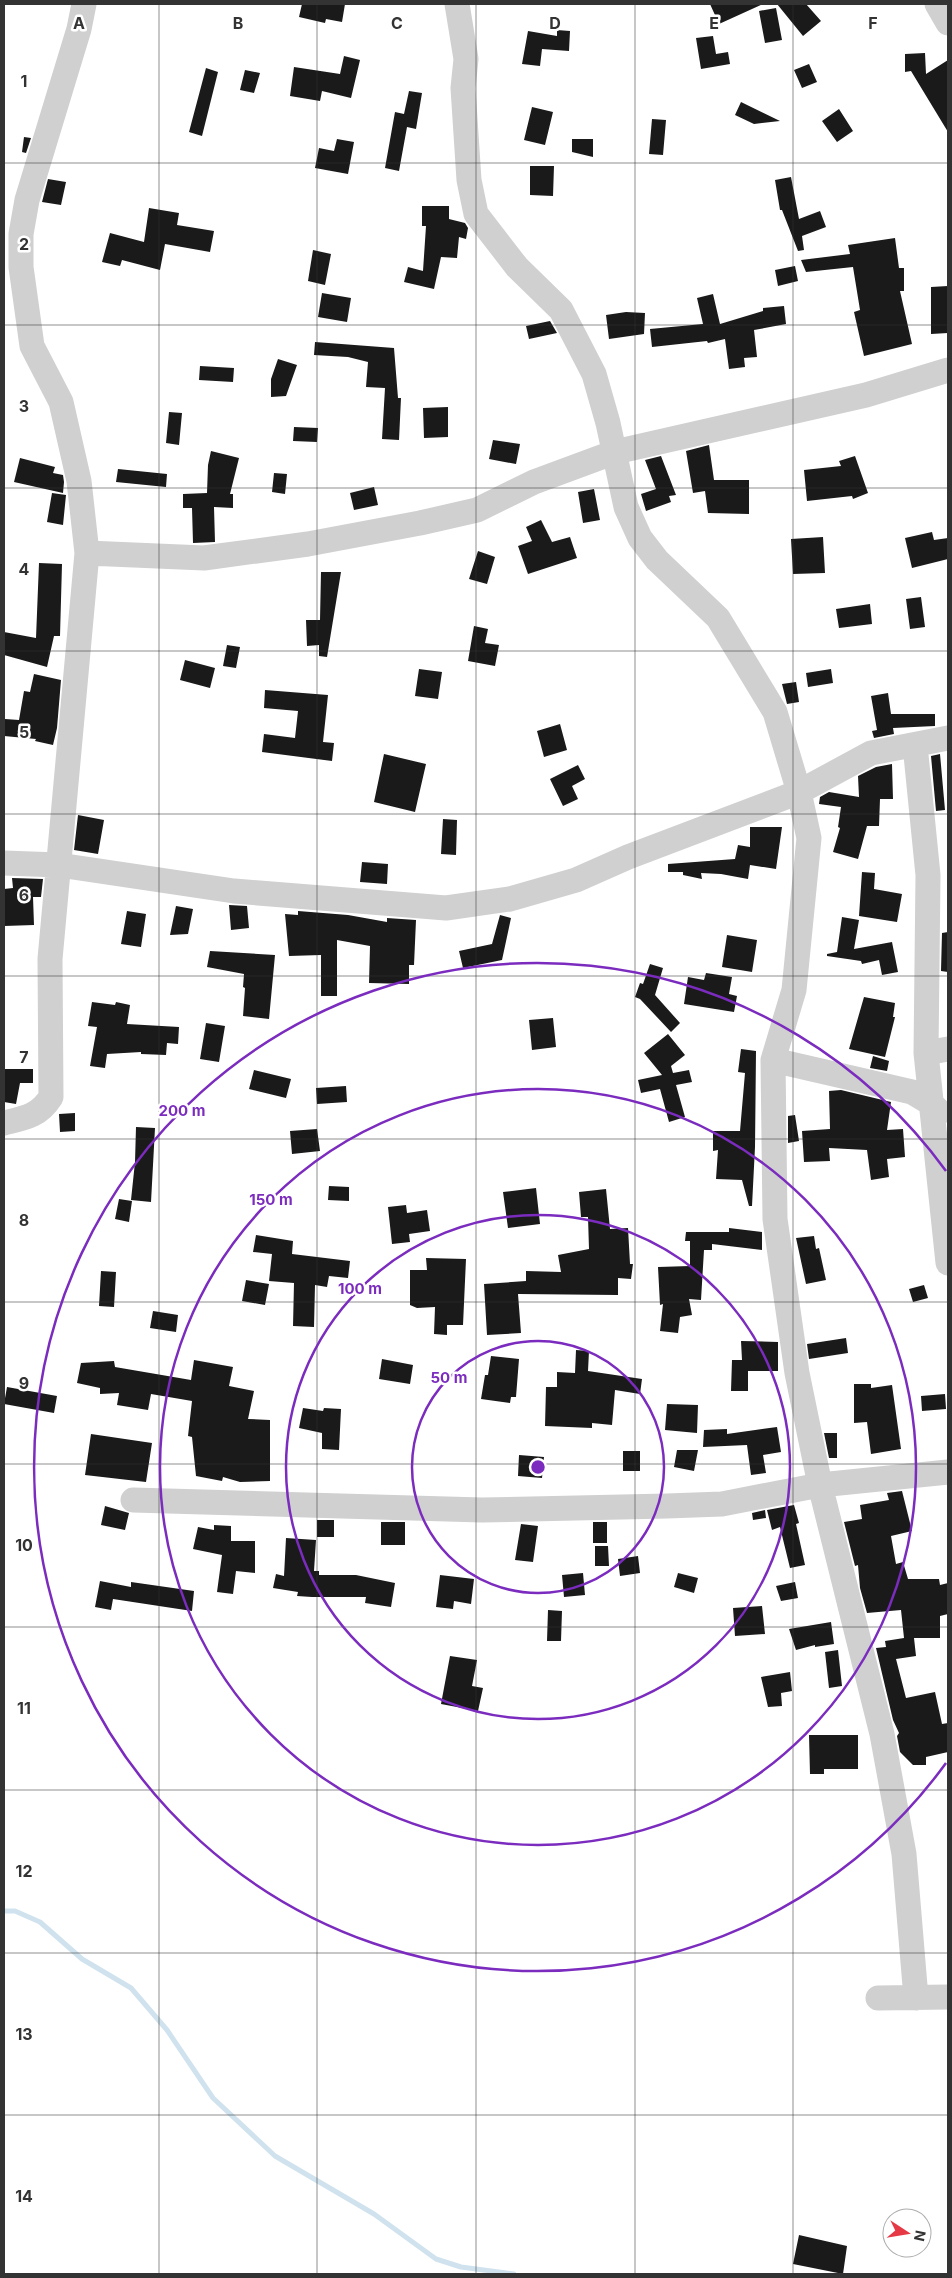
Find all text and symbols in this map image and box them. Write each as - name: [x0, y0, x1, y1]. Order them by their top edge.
- text: A: [73, 13, 85, 33]
- text: B: [233, 13, 243, 33]
- text: C: [391, 13, 403, 33]
- text: D: [549, 13, 561, 33]
- text: E: [709, 13, 719, 33]
- text: F: [868, 13, 878, 33]
- text: 1: [21, 71, 27, 91]
- text: 2: [19, 234, 29, 254]
- text: 3: [19, 396, 29, 416]
- text: 4: [19, 559, 30, 579]
- text: 5: [19, 722, 29, 742]
- text: 6: [19, 885, 29, 905]
- text: 7: [19, 1047, 29, 1067]
- text: 200 m: [159, 1101, 205, 1120]
- text: 150 m: [249, 1190, 293, 1209]
- text: 8: [19, 1210, 29, 1230]
- text: 100 m: [338, 1279, 382, 1298]
- text: 50 m: [431, 1368, 467, 1387]
- text: 9: [19, 1373, 29, 1393]
- centre of rings: [529, 1458, 547, 1476]
- text: 10: [15, 1535, 33, 1555]
- text: 11: [17, 1698, 31, 1718]
- text: 12: [16, 1861, 32, 1881]
- text: 13: [15, 2024, 33, 2044]
- text: 14: [15, 2186, 33, 2206]
- north arrow: [882, 2208, 932, 2258]
- text: N: [911, 2229, 930, 2243]

